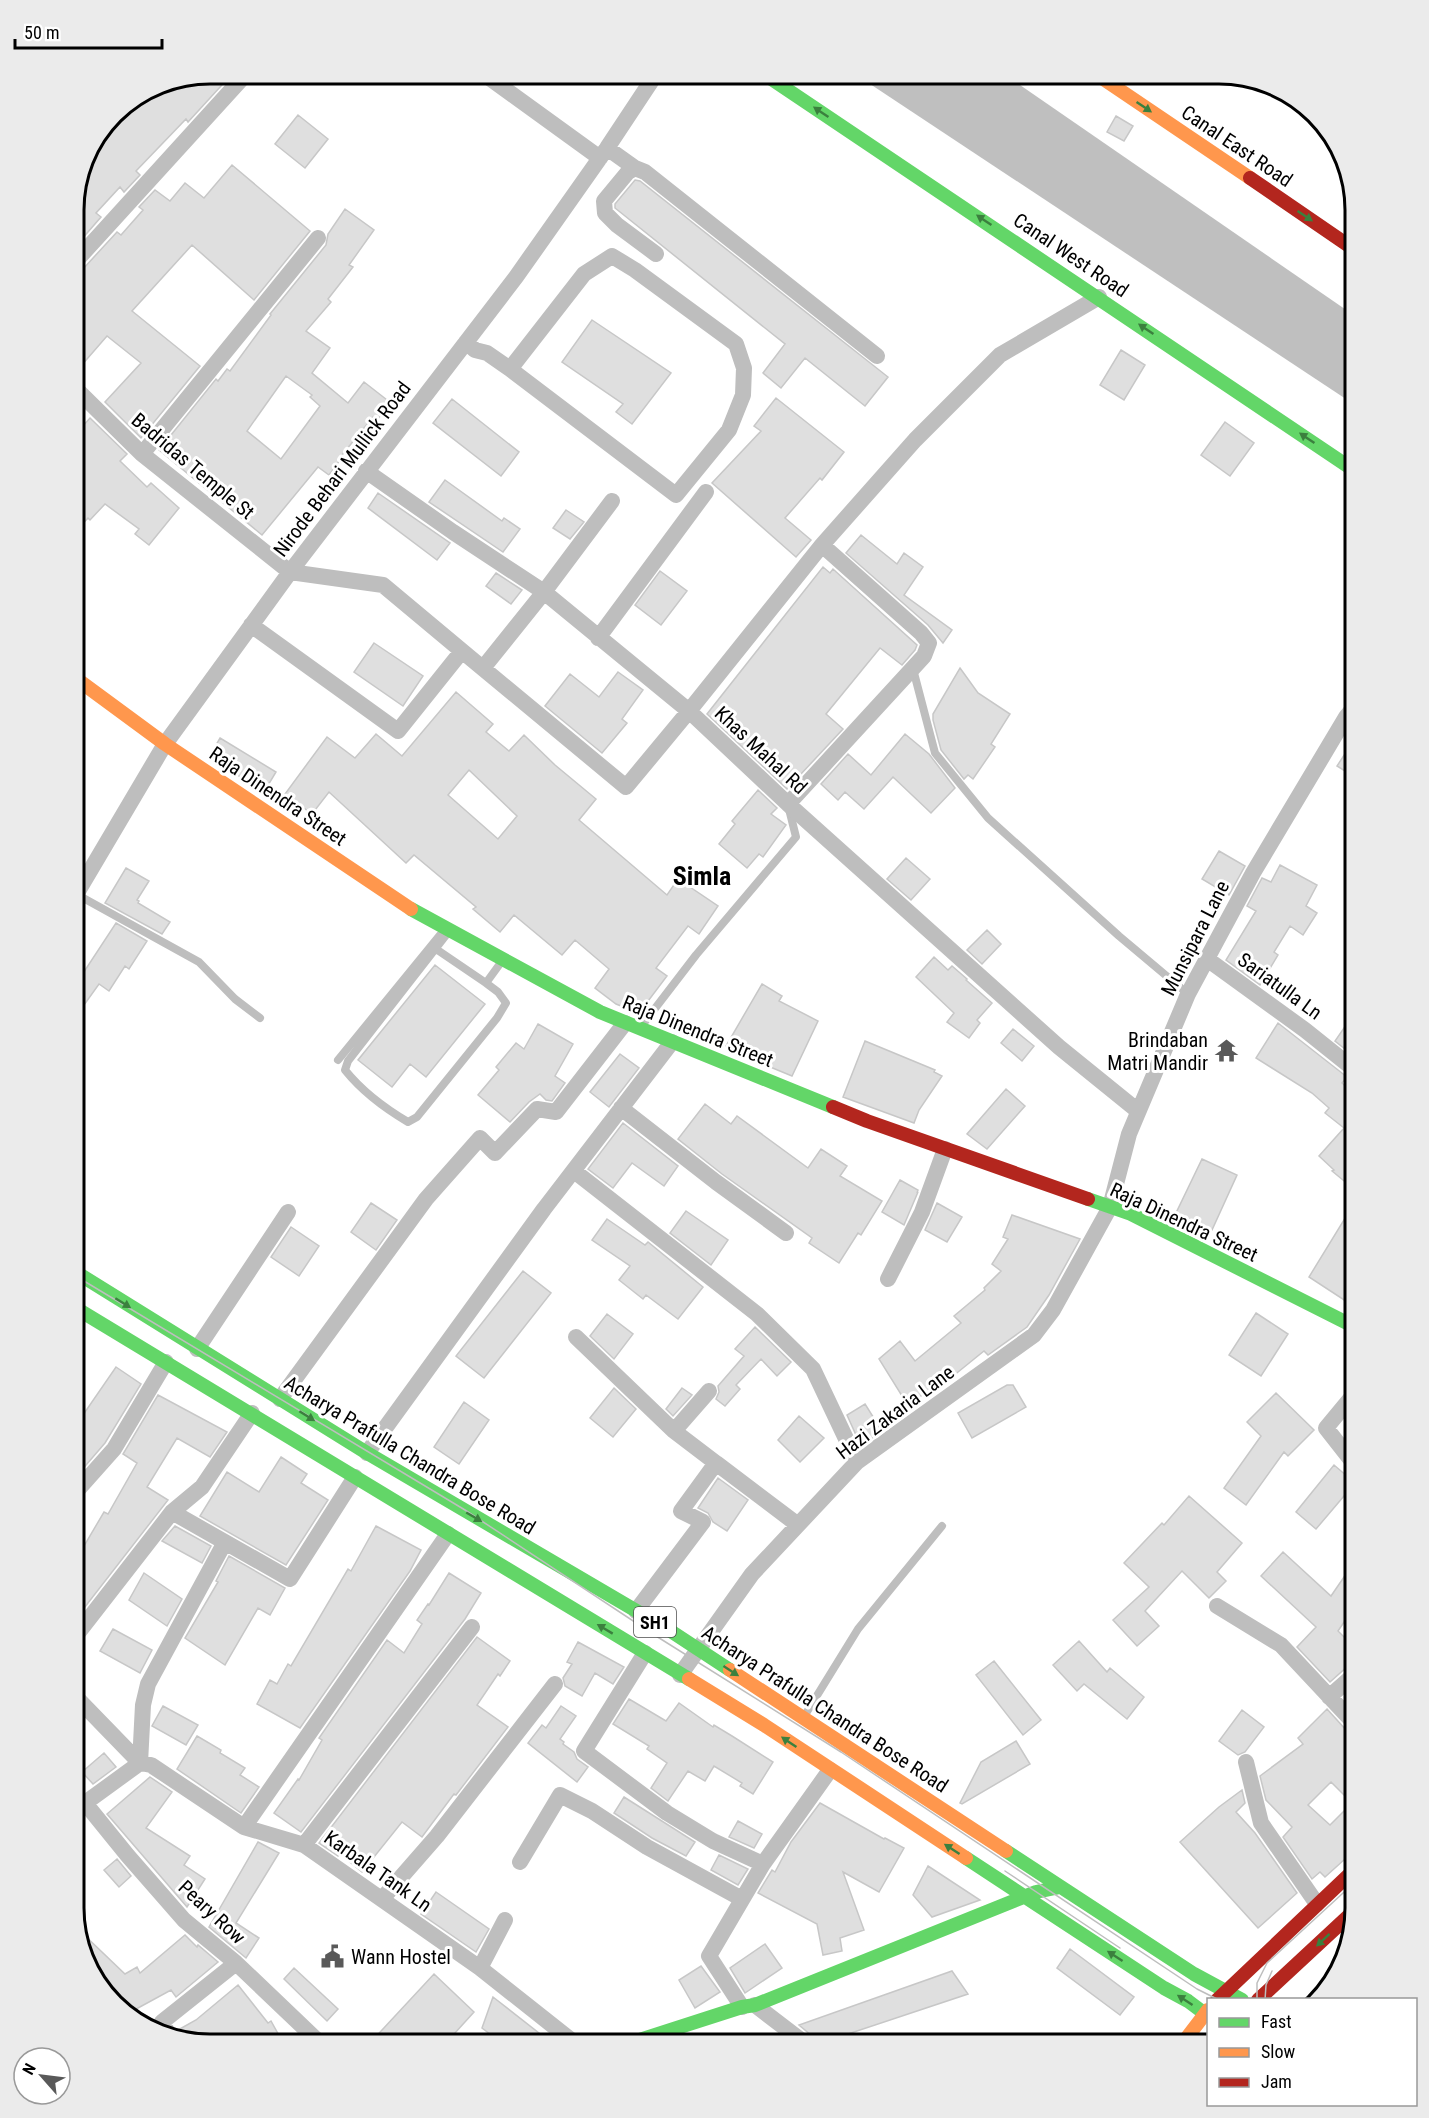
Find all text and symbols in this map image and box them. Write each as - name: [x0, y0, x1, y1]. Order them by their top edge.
- scale bar: [15, 12, 162, 50]
- text: 50 m: [24, 22, 59, 43]
- street label: Canal East Road: [1177, 100, 1297, 192]
- one-way arrow: [1136, 101, 1152, 112]
- one-way arrow: [814, 106, 830, 118]
- street label: Canal West Road: [1009, 208, 1133, 302]
- one-way arrow: [1297, 210, 1313, 222]
- one-way arrow: [976, 214, 992, 226]
- one-way arrow: [1137, 323, 1154, 334]
- street label: Nirode Behari Mullick Road: [268, 377, 416, 561]
- street label: Badridas Temple St: [127, 408, 259, 524]
- one-way arrow: [1299, 433, 1315, 444]
- street label: Khas Mahal Rd: [710, 701, 812, 799]
- street label: Raja Dinendra Street: [205, 741, 351, 851]
- district label: Simla: [673, 861, 731, 891]
- street label: Munsipara Lane: [1156, 877, 1234, 999]
- street label: Sariatulla Ln: [1233, 947, 1327, 1025]
- street label: Raja Dinendra Street: [619, 990, 777, 1072]
- place label: Brindaban Matri Mandir: [1107, 1028, 1208, 1075]
- temple icon: Brindaban Matri Mandir: [1213, 1038, 1239, 1064]
- street label: Raja Dinendra Street: [1106, 1177, 1262, 1267]
- one-way arrow: [115, 1297, 131, 1308]
- street label: Hazi Zakaria Lane: [831, 1360, 959, 1464]
- street label: Acharya Prafulla Chandra Bose Road: [280, 1370, 540, 1540]
- one-way arrow: [299, 1410, 315, 1421]
- one-way arrow: [466, 1511, 482, 1522]
- road number: SH1: [634, 1607, 676, 1637]
- street label: Acharya Prafulla Chandra Bose Road: [697, 1620, 953, 1798]
- one-way arrow: [597, 1624, 613, 1635]
- one-way arrow: [723, 1665, 739, 1676]
- one-way arrow: [780, 1737, 797, 1748]
- street label: Karbala Tank Ln: [320, 1825, 436, 1917]
- one-way arrow: [944, 1844, 960, 1855]
- street label: Peary Row: [174, 1875, 250, 1949]
- one-way arrow: [1315, 1933, 1330, 1947]
- public building icon: Wann Hostel: [320, 1944, 346, 1970]
- place label: Wann Hostel: [351, 1945, 451, 1969]
- one-way arrow: [1107, 1950, 1124, 1961]
- one-way arrow: [1177, 1995, 1193, 2006]
- legend: [1207, 1998, 1417, 2106]
- text: Fast: [1261, 2011, 1292, 2032]
- text: Slow: [1261, 2041, 1296, 2062]
- north arrow: [12, 2046, 72, 2106]
- text: N: [19, 2060, 40, 2078]
- text: Jam: [1261, 2071, 1292, 2092]

